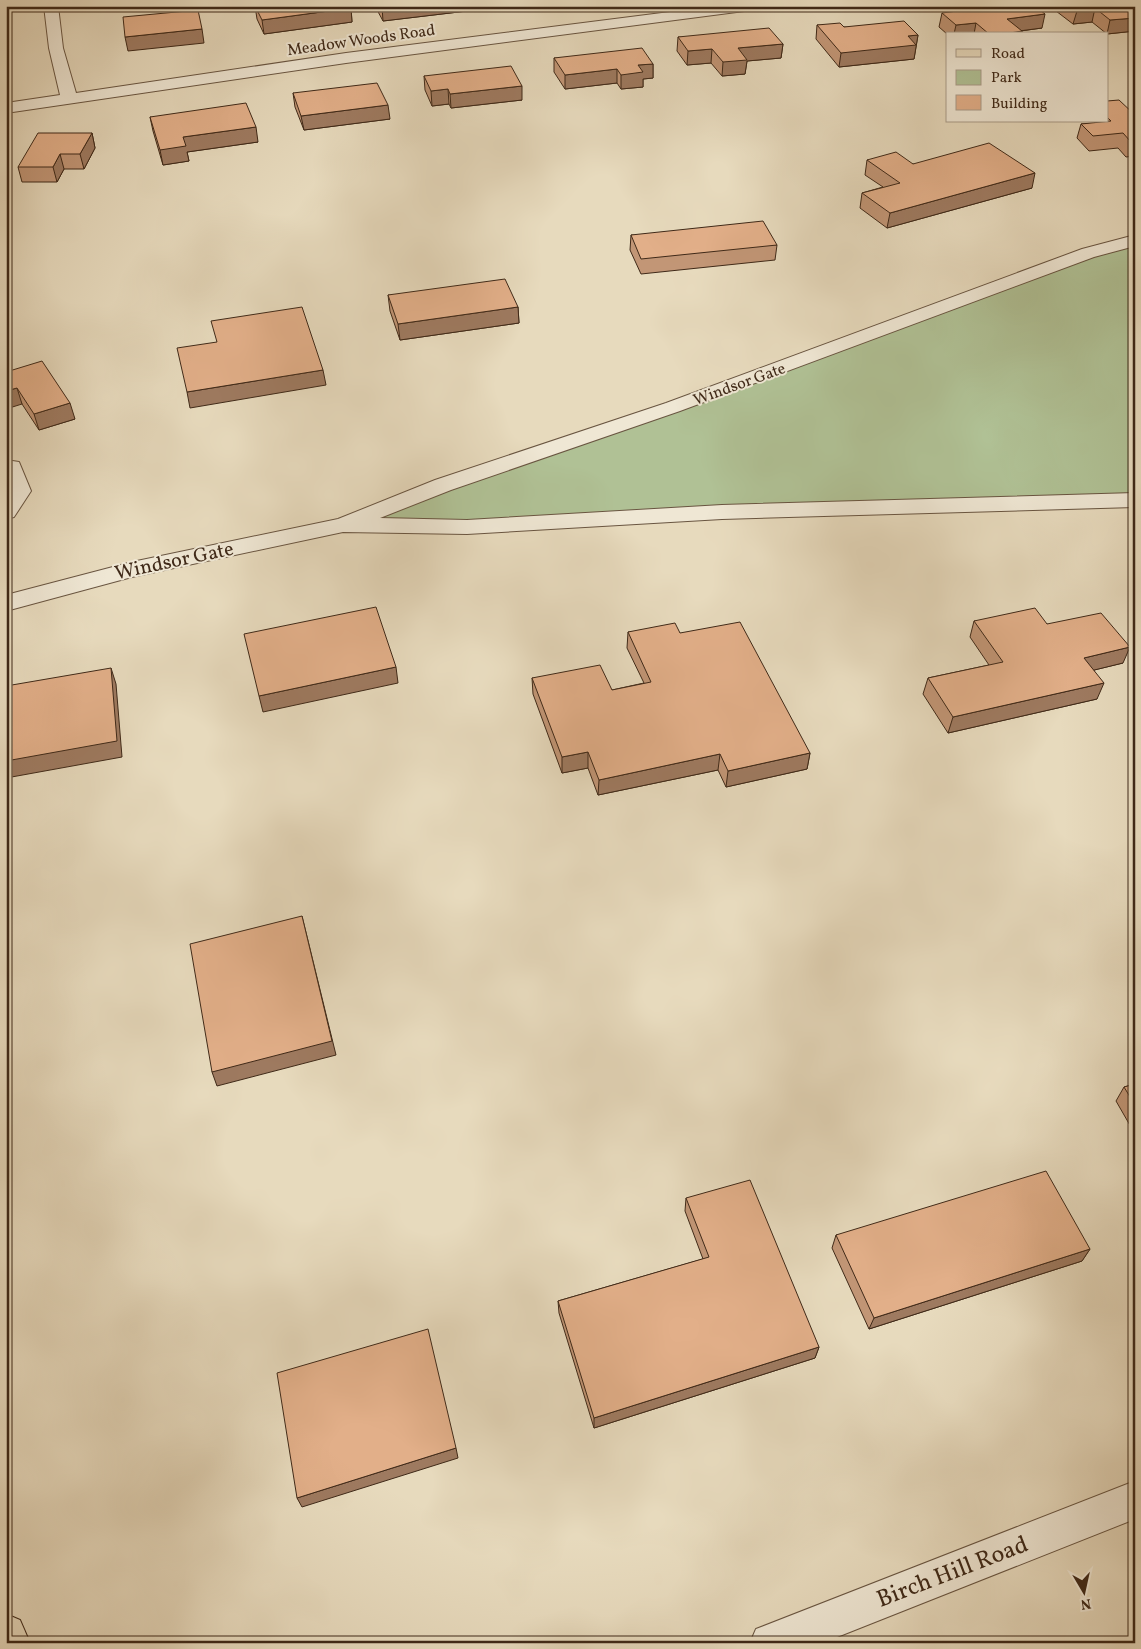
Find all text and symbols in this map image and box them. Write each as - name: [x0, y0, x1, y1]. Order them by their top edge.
- street label: Meadow Woods Road: [286, 20, 437, 62]
- legend: [946, 32, 1108, 122]
- text: Road: [991, 44, 1025, 65]
- text: Park: [991, 68, 1022, 89]
- text: Building: [991, 94, 1048, 115]
- street label: Windsor Gate: [690, 358, 789, 412]
- street label: Windsor Gate: [112, 536, 236, 588]
- street label: Birch Hill Road: [872, 1528, 1034, 1617]
- north arrow: [1058, 1566, 1108, 1616]
- text: N: [1079, 1593, 1092, 1614]

